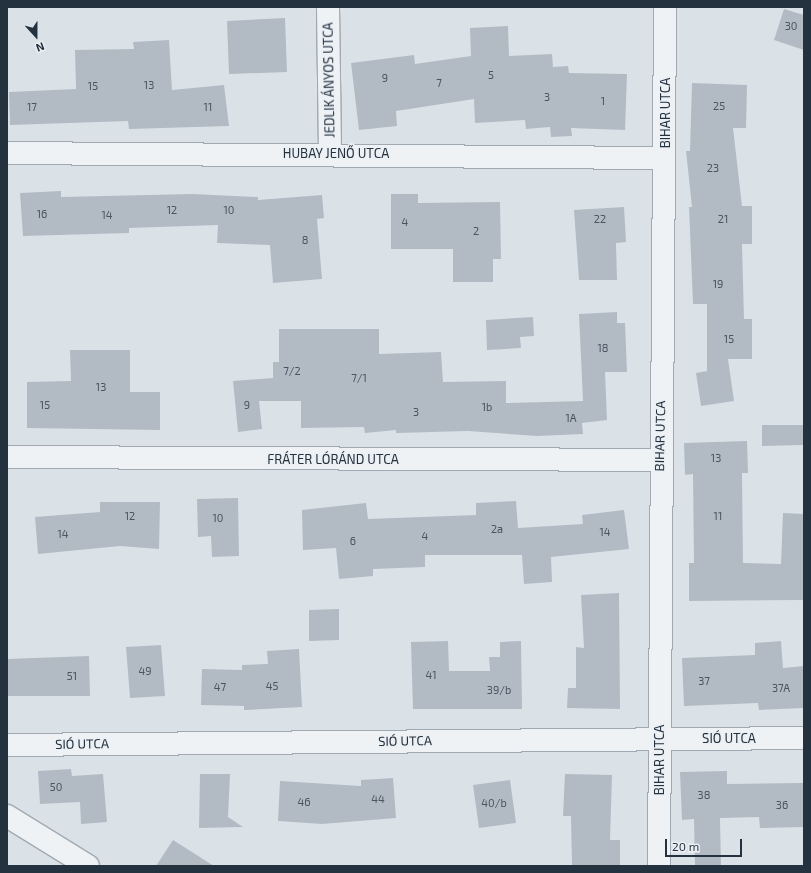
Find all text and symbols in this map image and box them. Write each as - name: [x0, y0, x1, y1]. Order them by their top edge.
- north arrow: [16, 16, 56, 56]
- house number: 30: [785, 19, 797, 33]
- street label: JEDLIK ÁNYOS UTCA: [320, 22, 338, 138]
- text: N: [34, 40, 47, 55]
- house number: 5: [488, 68, 494, 82]
- house number: 9: [382, 71, 388, 85]
- house number: 7: [436, 76, 442, 90]
- house number: 13: [144, 78, 154, 92]
- street label: BIHAR UTCA: [657, 78, 673, 148]
- house number: 15: [88, 79, 98, 93]
- house number: 3: [544, 90, 550, 104]
- house number: 1: [601, 94, 605, 108]
- house number: 25: [713, 99, 725, 113]
- house number: 17: [27, 100, 37, 114]
- house number: 11: [204, 100, 212, 114]
- street label: HUBAY JENŐ UTCA: [282, 145, 390, 161]
- house number: 23: [707, 161, 719, 175]
- house number: 12: [167, 203, 177, 217]
- house number: 10: [223, 203, 235, 217]
- house number: 16: [37, 207, 47, 221]
- house number: 14: [101, 208, 113, 222]
- house number: 22: [594, 212, 606, 226]
- house number: 21: [718, 212, 728, 226]
- house number: 4: [402, 215, 408, 229]
- house number: 2: [473, 224, 479, 238]
- house number: 8: [302, 233, 308, 247]
- house number: 19: [713, 277, 723, 291]
- house number: 15: [724, 332, 734, 346]
- house number: 18: [597, 341, 609, 355]
- house number: 7/2: [283, 364, 301, 378]
- house number: 7/1: [351, 371, 367, 385]
- house number: 13: [96, 380, 106, 394]
- house number: 15: [40, 398, 50, 412]
- house number: 9: [244, 398, 250, 412]
- house number: 1b: [482, 400, 492, 414]
- street label: BIHAR UTCA: [652, 401, 668, 471]
- house number: 3: [413, 405, 419, 419]
- house number: 1A: [565, 411, 577, 425]
- street label: FRÁTER LÓRÁND UTCA: [267, 451, 399, 467]
- house number: 13: [711, 451, 721, 465]
- house number: 12: [125, 509, 135, 523]
- house number: 11: [714, 509, 722, 523]
- house number: 10: [212, 511, 224, 525]
- house number: 2a: [491, 522, 503, 536]
- house number: 14: [599, 525, 611, 539]
- house number: 14: [57, 527, 69, 541]
- house number: 4: [422, 529, 428, 543]
- house number: 6: [350, 534, 356, 548]
- house number: 49: [138, 664, 152, 678]
- house number: 41: [425, 668, 437, 682]
- house number: 51: [67, 669, 77, 683]
- house number: 37: [698, 674, 710, 688]
- house number: 45: [266, 679, 278, 693]
- house number: 47: [214, 680, 226, 694]
- house number: 37A: [772, 681, 790, 695]
- house number: 39/b: [487, 683, 511, 697]
- street label: BIHAR UTCA: [651, 725, 667, 795]
- street label: SIÓ UTCA: [702, 730, 756, 746]
- street label: SIÓ UTCA: [378, 733, 432, 749]
- street label: SIÓ UTCA: [55, 736, 109, 752]
- house number: 50: [50, 780, 62, 794]
- house number: 38: [698, 788, 710, 802]
- house number: 44: [371, 792, 385, 806]
- house number: 46: [297, 795, 311, 809]
- house number: 40/b: [481, 796, 507, 810]
- house number: 36: [776, 798, 788, 812]
- scale bar: [667, 831, 744, 857]
- text: 20 m: [672, 839, 699, 853]

